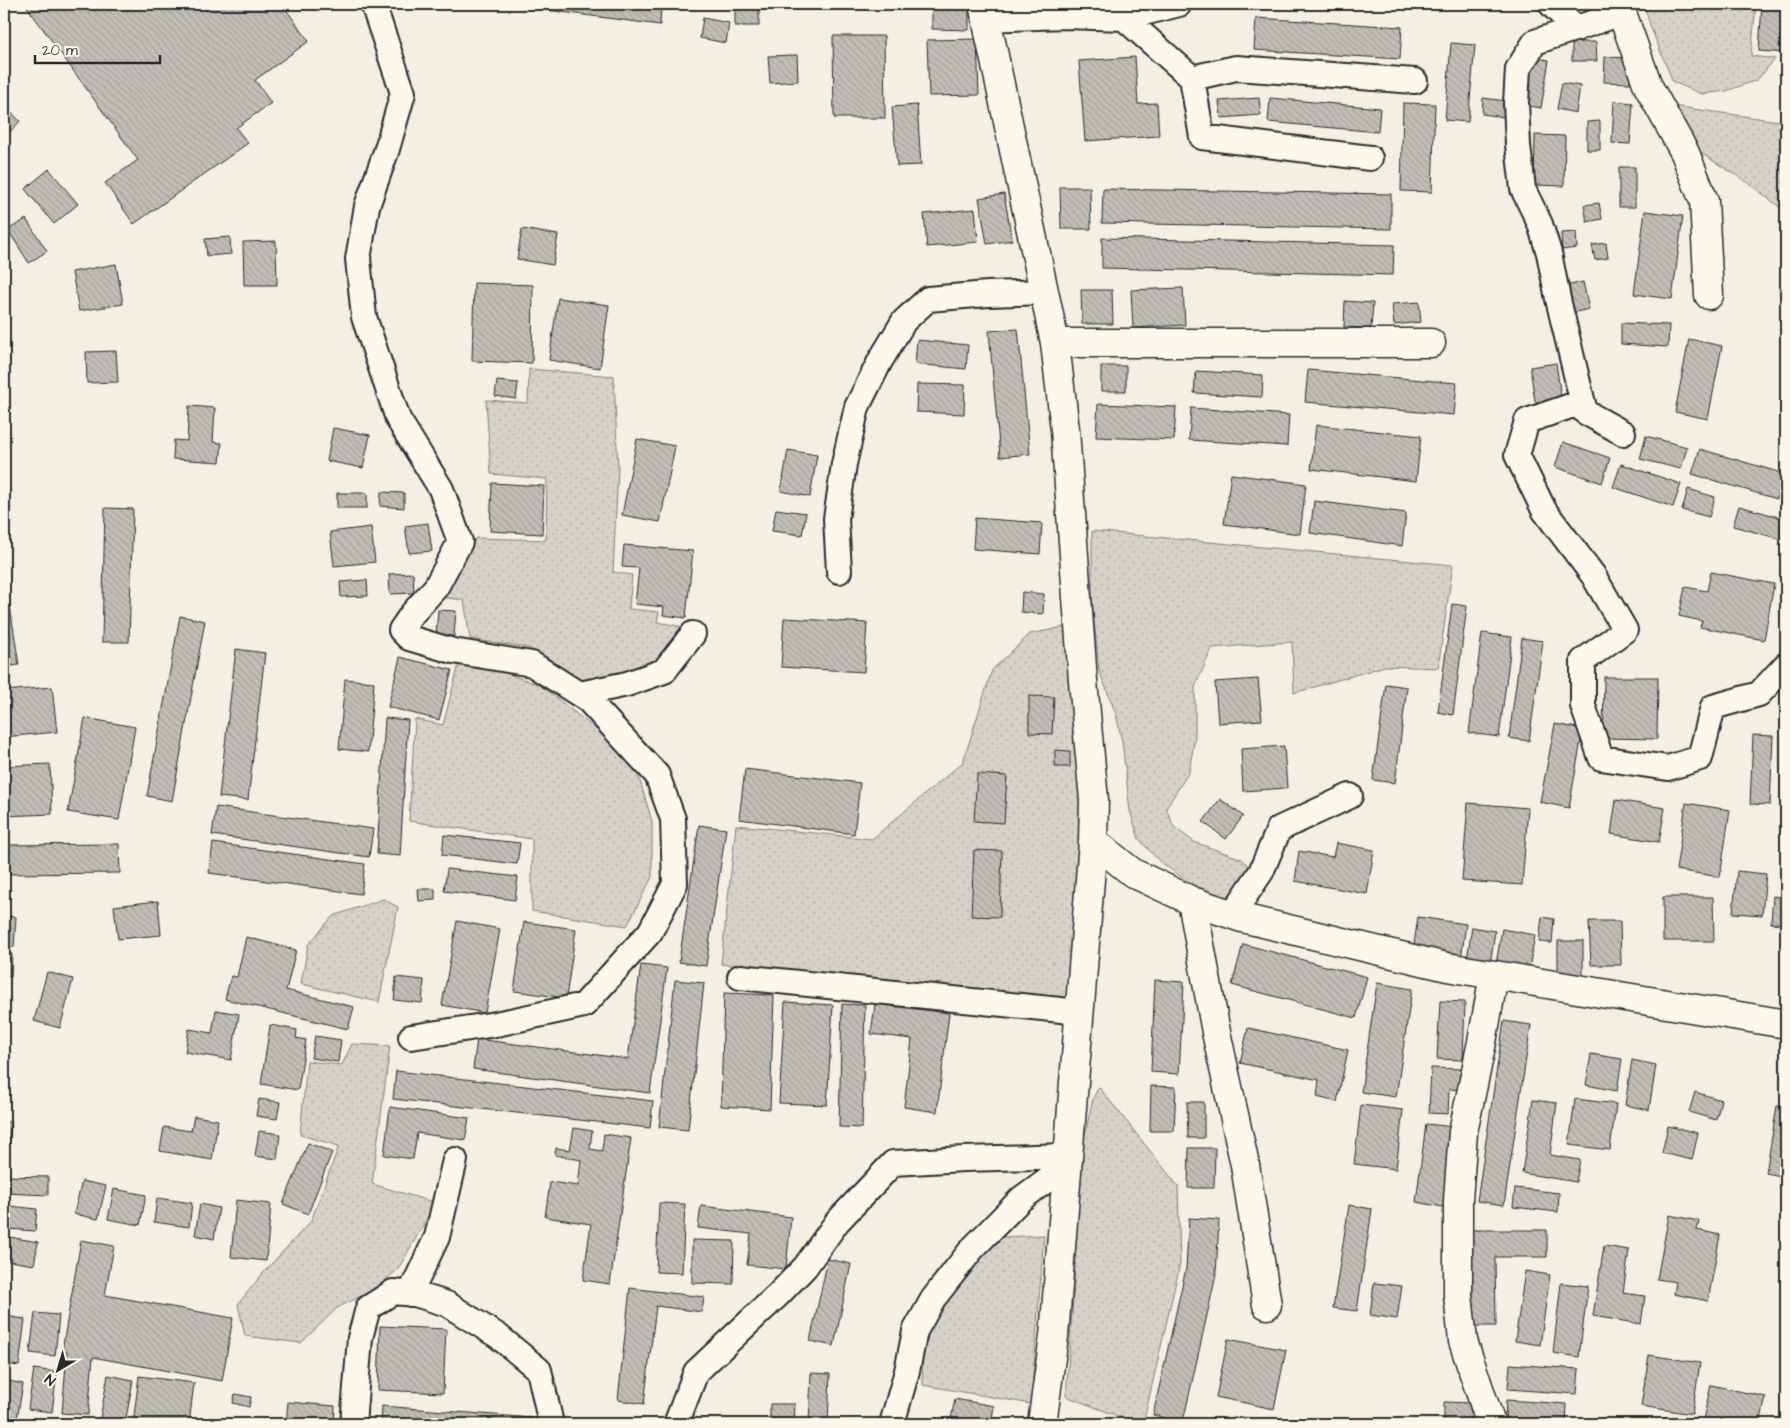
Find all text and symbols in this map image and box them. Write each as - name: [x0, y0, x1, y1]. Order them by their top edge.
- scale bar: [35, 32, 160, 64]
- text: 20 m: [42, 40, 78, 61]
- north arrow: [32, 1346, 82, 1396]
- text: N: [41, 1369, 60, 1390]

